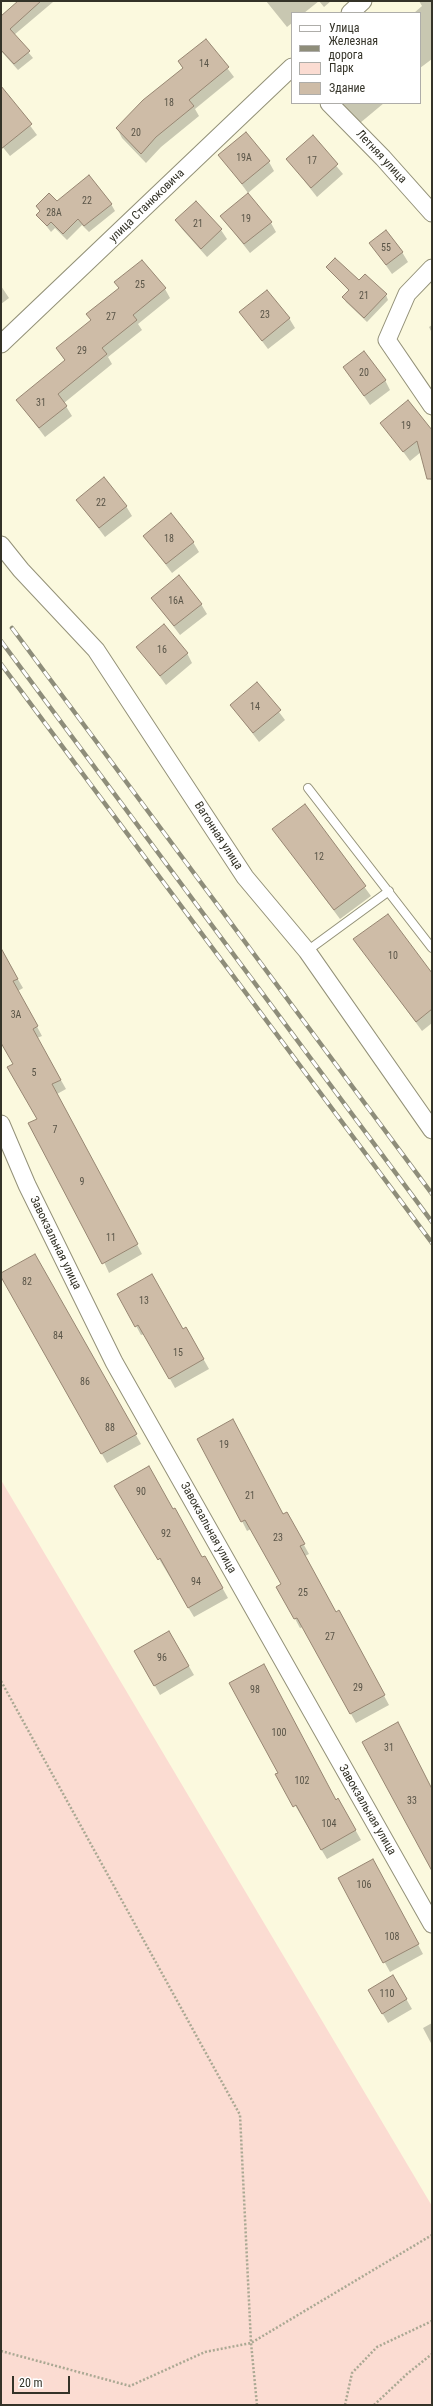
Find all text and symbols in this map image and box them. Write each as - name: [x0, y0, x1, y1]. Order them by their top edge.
- legend: [291, 12, 421, 104]
- text: Улица: [329, 21, 359, 35]
- text: Железная дорога: [328, 34, 378, 62]
- house number: 14: [199, 58, 209, 70]
- text: Парк: [329, 61, 354, 75]
- text: Здание: [329, 81, 365, 95]
- house number: 18: [164, 97, 174, 109]
- house number: 20: [131, 127, 141, 139]
- street label: Летняя улица: [353, 127, 409, 187]
- house number: 19А: [236, 152, 252, 164]
- house number: 17: [307, 155, 317, 167]
- street label: улица Станюковича: [106, 166, 188, 246]
- house number: 22: [82, 195, 92, 207]
- house number: 28А: [46, 207, 62, 219]
- house number: 19: [241, 213, 251, 225]
- house number: 21: [193, 218, 203, 230]
- house number: 55: [381, 242, 391, 254]
- house number: 25: [135, 279, 145, 291]
- house number: 21: [359, 290, 369, 302]
- house number: 23: [260, 309, 270, 321]
- house number: 27: [106, 311, 116, 323]
- house number: 29: [77, 345, 87, 357]
- house number: 20: [359, 367, 369, 379]
- house number: 31: [36, 397, 46, 409]
- house number: 19: [401, 420, 411, 432]
- house number: 22: [96, 497, 106, 509]
- house number: 18: [164, 533, 174, 545]
- house number: 16А: [168, 595, 184, 607]
- house number: 16: [157, 644, 167, 656]
- house number: 14: [250, 701, 260, 713]
- street label: Вагонная улица: [191, 799, 245, 873]
- house number: 12: [314, 851, 324, 863]
- house number: 10: [388, 950, 398, 962]
- house number: 3А: [11, 1009, 21, 1021]
- house number: 5: [32, 1067, 36, 1079]
- house number: 7: [53, 1124, 57, 1136]
- house number: 9: [80, 1176, 84, 1188]
- street label: Завокзальная улица: [26, 1194, 84, 1292]
- house number: 11: [106, 1232, 116, 1244]
- house number: 82: [22, 1276, 32, 1288]
- house number: 13: [139, 1295, 149, 1307]
- house number: 84: [53, 1330, 63, 1342]
- house number: 15: [173, 1347, 183, 1359]
- house number: 86: [80, 1376, 90, 1388]
- house number: 88: [105, 1422, 115, 1434]
- house number: 19: [219, 1439, 229, 1451]
- street label: Завокзальная улица: [177, 1480, 239, 1576]
- house number: 90: [136, 1486, 146, 1498]
- house number: 21: [245, 1490, 255, 1502]
- house number: 92: [161, 1528, 171, 1540]
- house number: 23: [273, 1532, 283, 1544]
- house number: 94: [191, 1576, 201, 1588]
- house number: 25: [298, 1587, 308, 1599]
- house number: 27: [325, 1631, 335, 1643]
- house number: 96: [157, 1652, 167, 1664]
- house number: 29: [353, 1682, 363, 1694]
- house number: 98: [250, 1684, 260, 1696]
- house number: 100: [272, 1727, 286, 1739]
- house number: 31: [384, 1742, 394, 1754]
- street label: Завокзальная улица: [335, 1762, 399, 1858]
- house number: 102: [295, 1775, 309, 1787]
- house number: 33: [407, 1795, 417, 1807]
- house number: 104: [322, 1818, 336, 1830]
- house number: 106: [357, 1879, 371, 1891]
- house number: 108: [385, 1931, 399, 1943]
- house number: 110: [380, 1988, 394, 2000]
- scale bar: [14, 2368, 72, 2394]
- text: 20 m: [19, 2376, 43, 2390]

